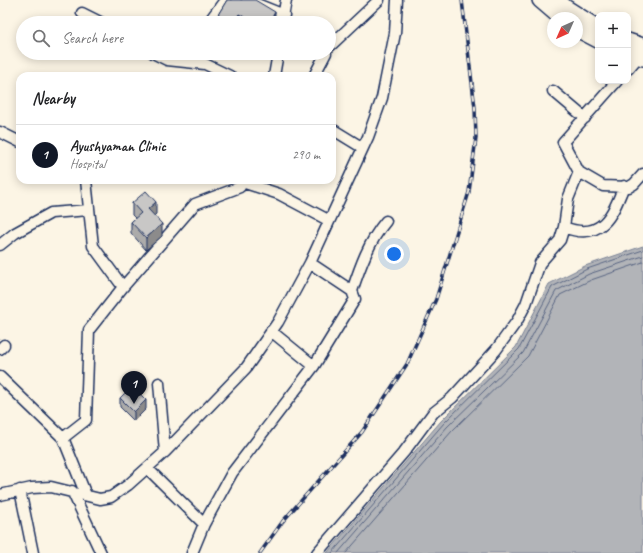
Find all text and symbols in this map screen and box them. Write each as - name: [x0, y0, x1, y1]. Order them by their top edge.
- north arrow: [547, 12, 583, 48]
- map controls: [595, 12, 631, 84]
- button: +: [595, 12, 631, 48]
- search box: [16, 16, 336, 60]
- icon: search: [30, 27, 52, 49]
- text: Search here: [62, 29, 123, 48]
- button: −: [595, 48, 631, 84]
- text: Nearby: [32, 88, 75, 109]
- text: Ayushyaman Clinic: [70, 137, 166, 156]
- text: 1: [42, 147, 48, 163]
- text: 290 m: [292, 147, 320, 163]
- text: Hospital: [70, 156, 106, 172]
- your location: [384, 244, 404, 264]
- pin: 1: [121, 371, 147, 404]

